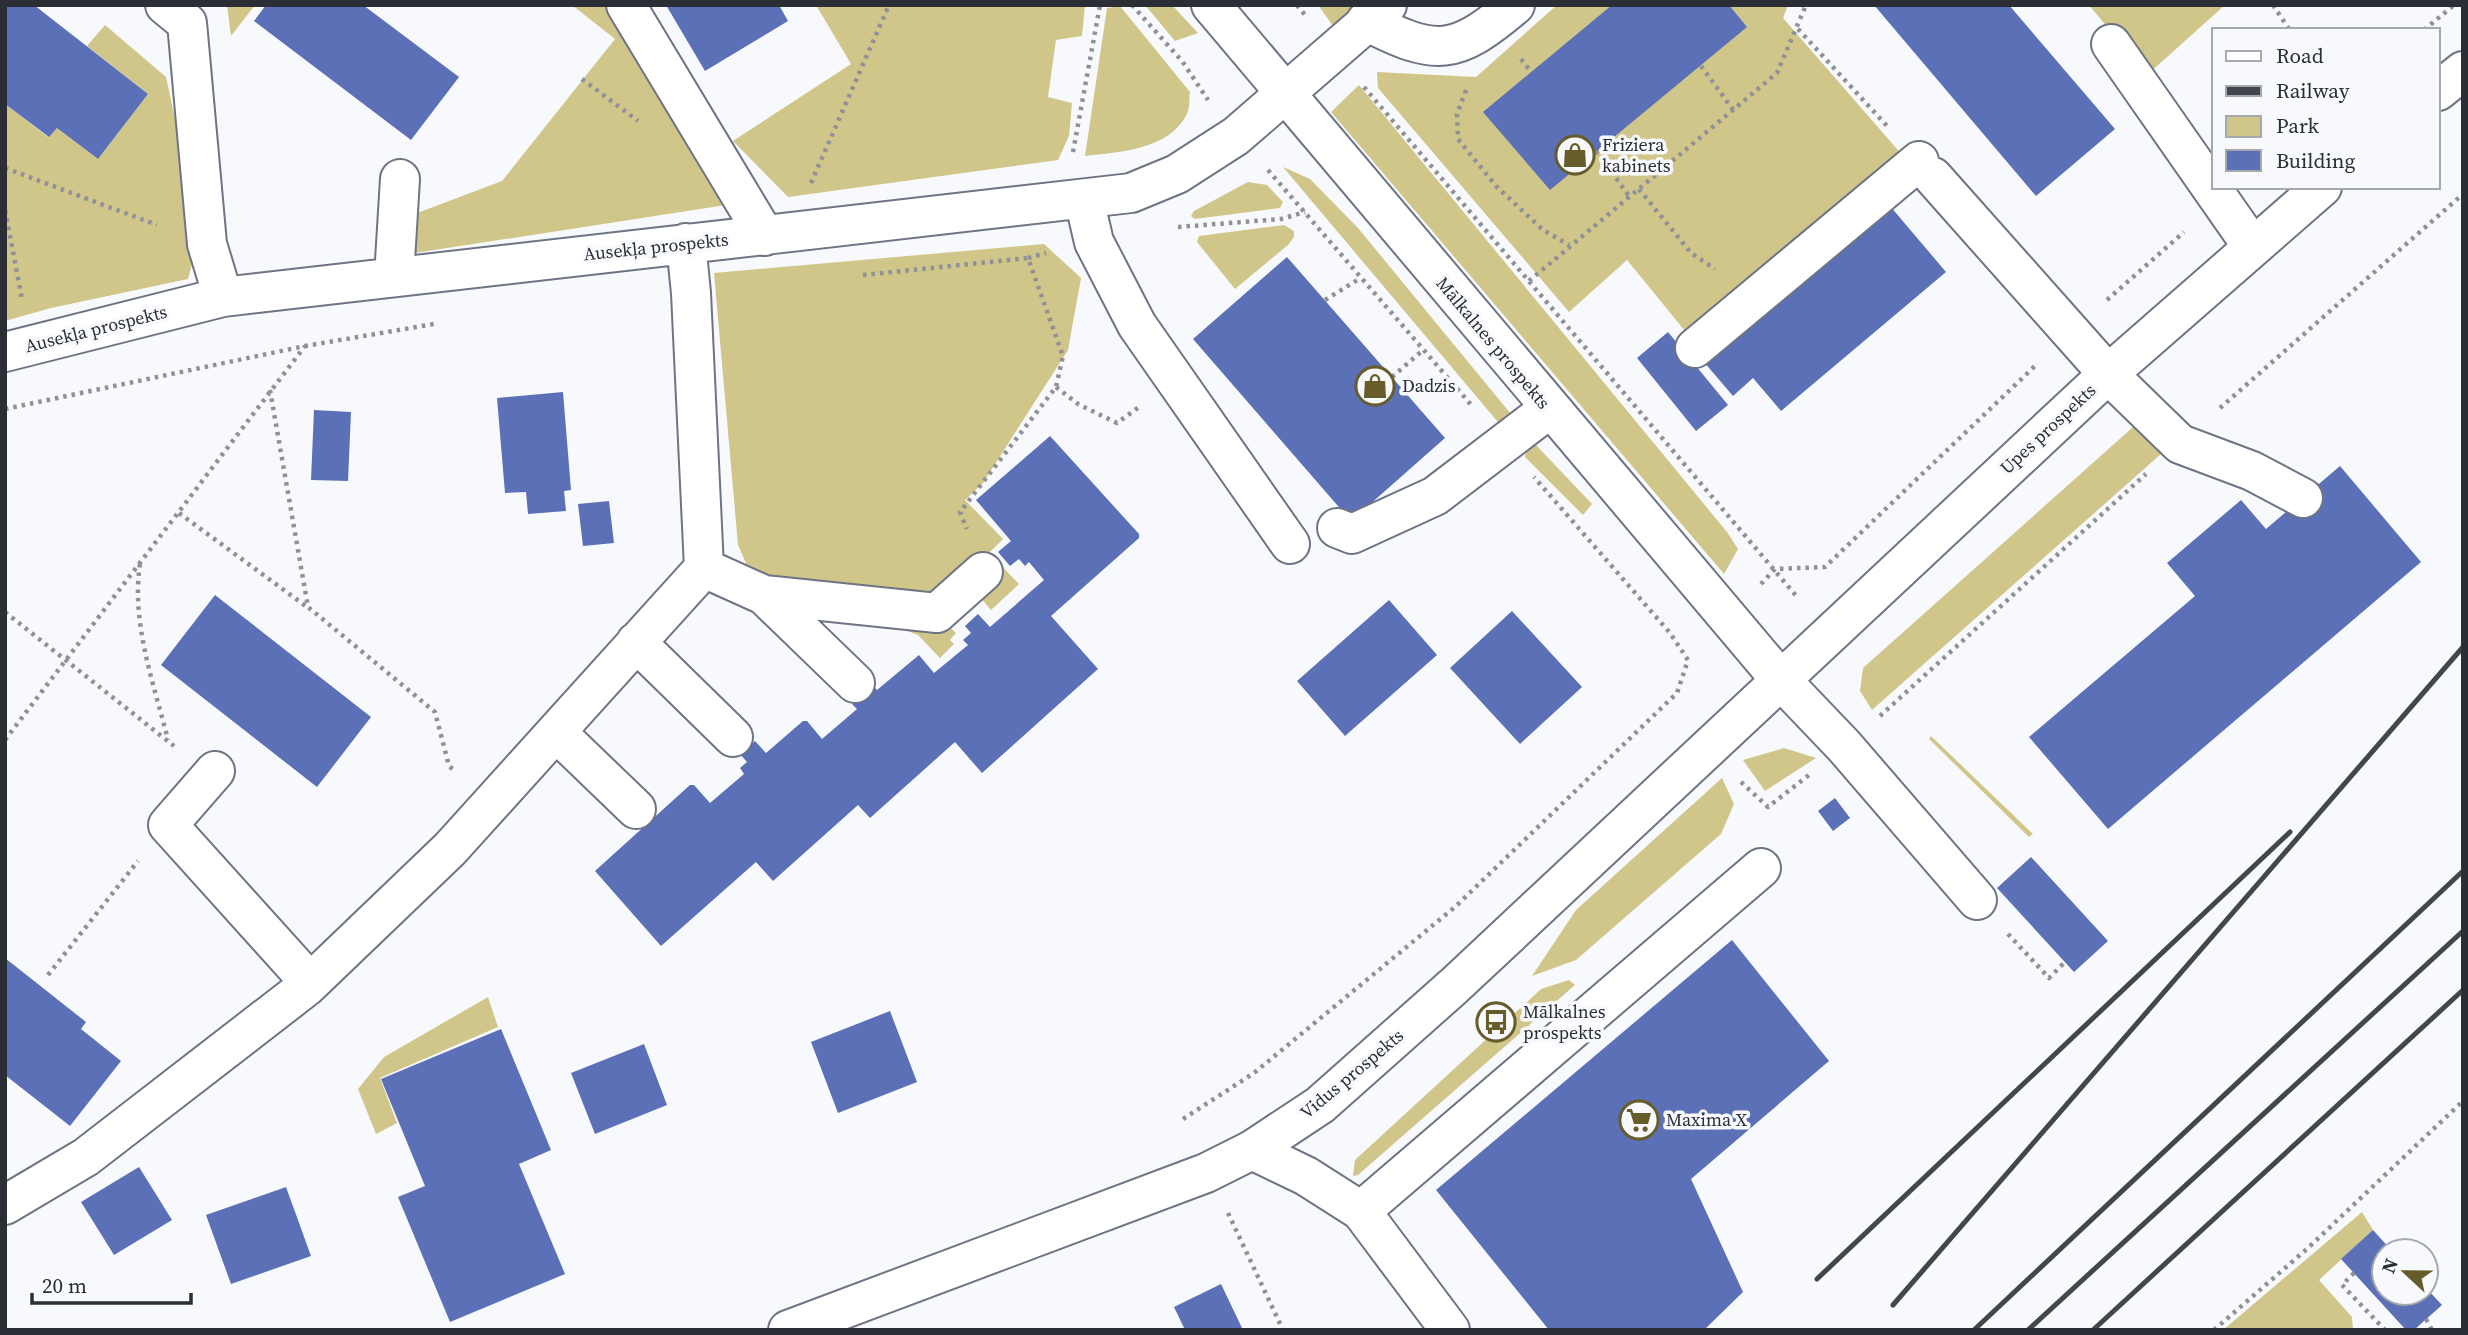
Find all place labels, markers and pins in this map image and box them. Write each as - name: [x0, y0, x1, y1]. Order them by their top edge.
- place label: Friziera kabinets: [1602, 132, 1671, 178]
- shop icon: Friziera kabinets: [1554, 134, 1596, 176]
- shop icon: Dadzis: [1354, 365, 1396, 407]
- place label: Dadzis: [1402, 373, 1456, 398]
- place label: Mālkalnes prospekts: [1523, 999, 1606, 1045]
- bus stop icon: Mālkalnes prospekts: [1475, 1001, 1517, 1043]
- supermarket icon: Maxima X: [1618, 1099, 1660, 1141]
- place label: Maxima X: [1666, 1107, 1747, 1132]

